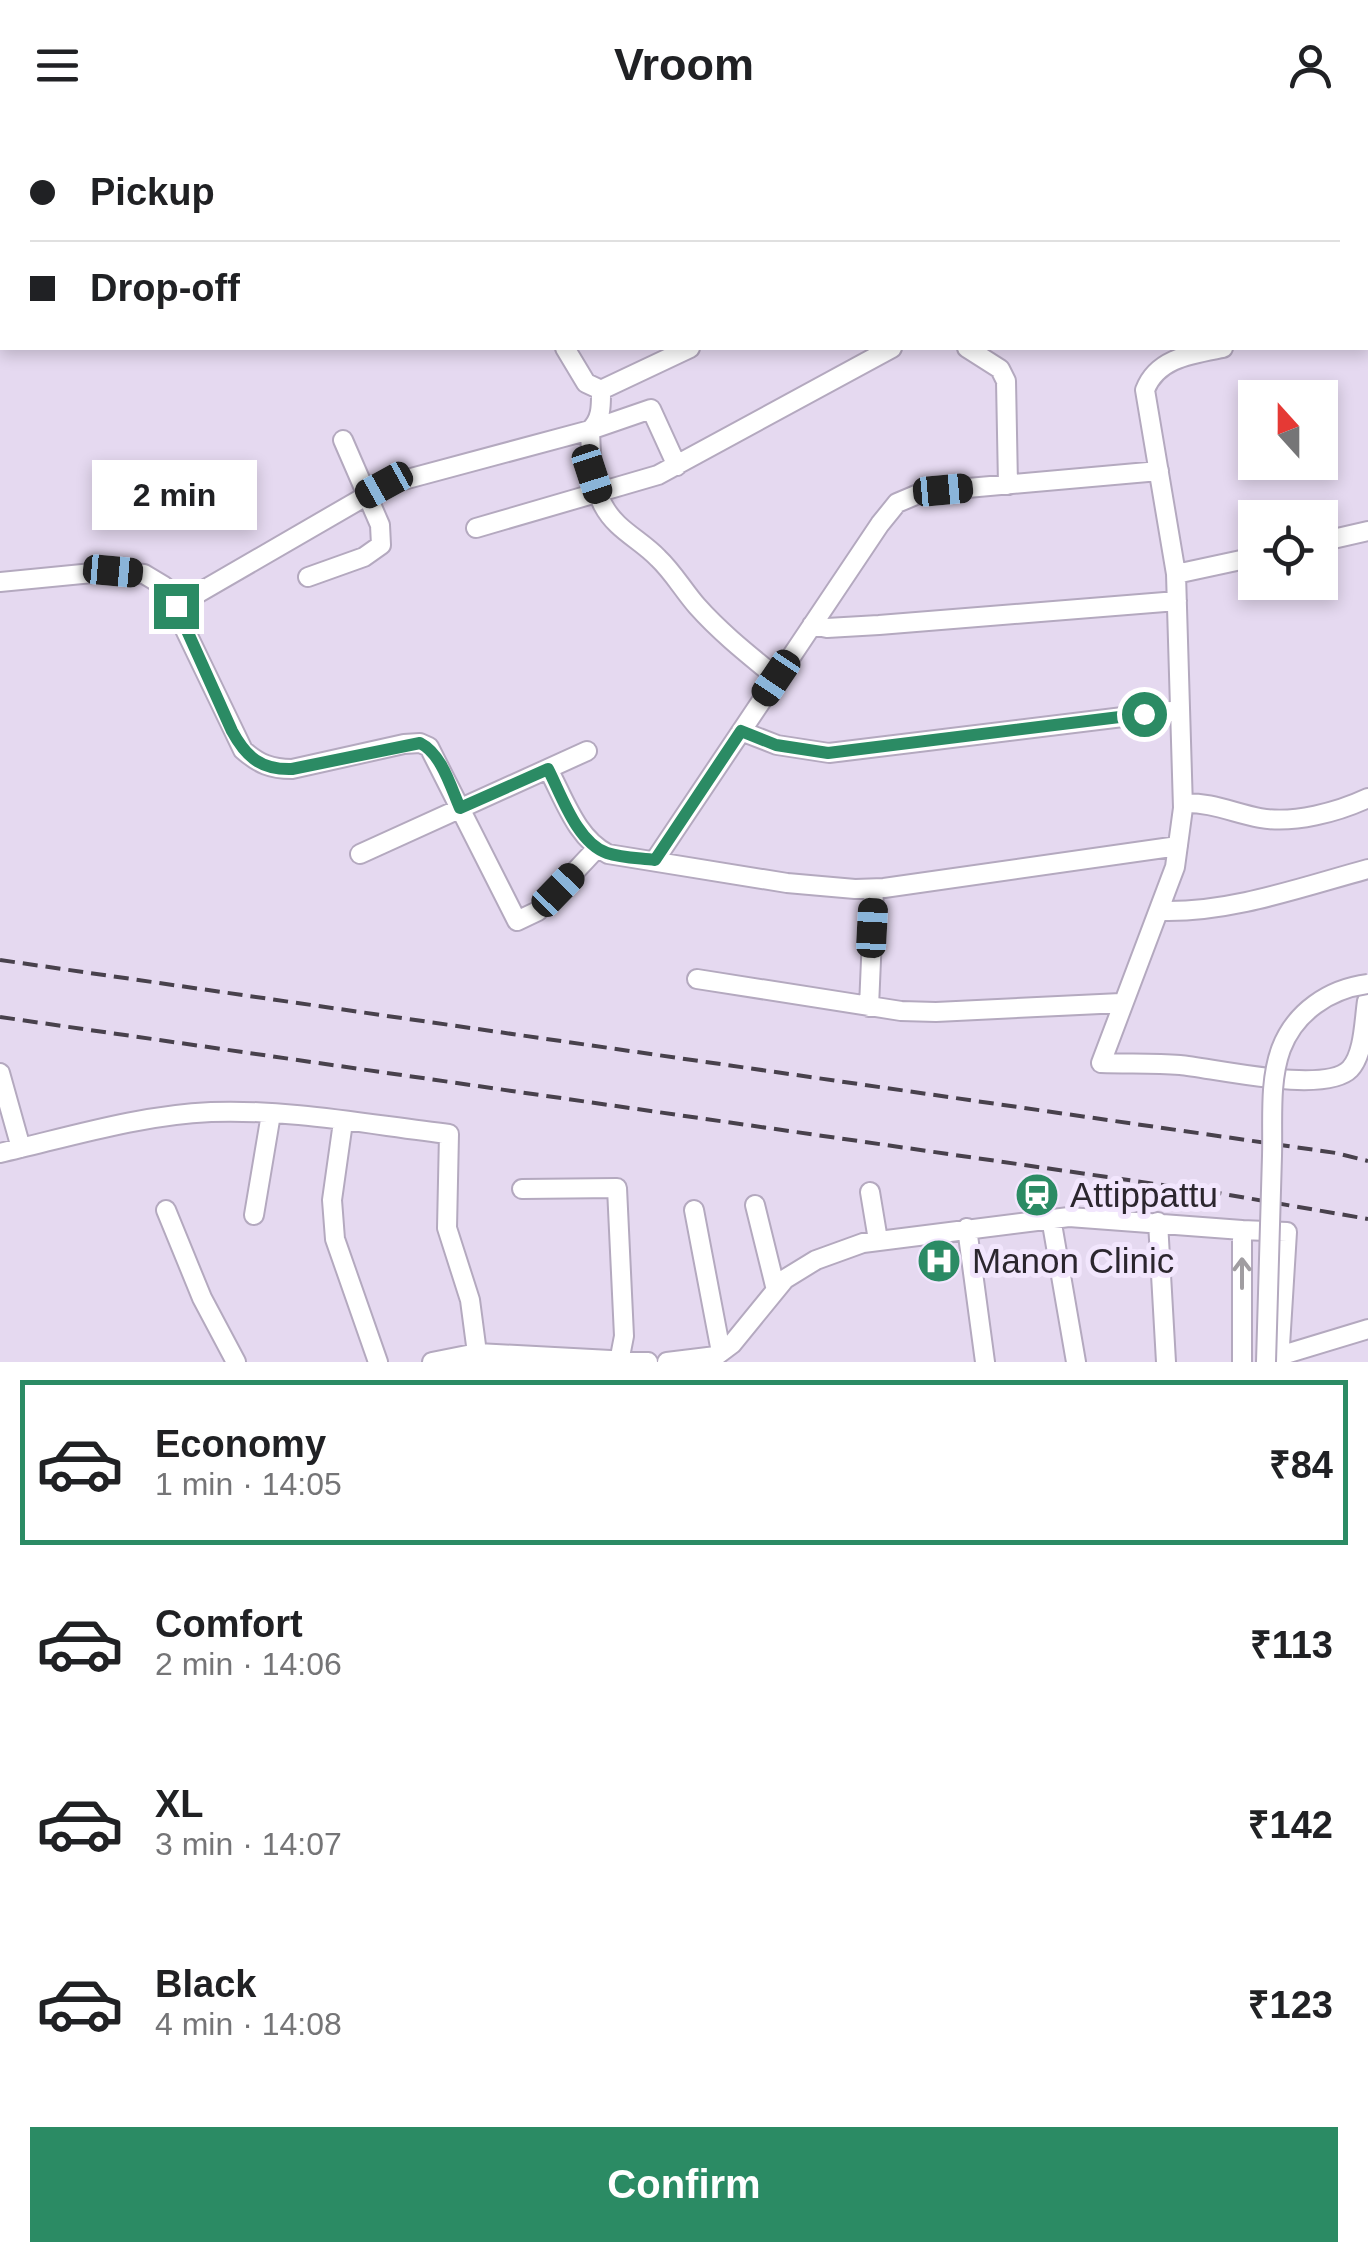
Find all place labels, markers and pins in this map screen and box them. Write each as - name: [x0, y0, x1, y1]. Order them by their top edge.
- station icon: Attippattu: [1014, 1172, 1060, 1218]
- place label: Attippattu: [1070, 1175, 1218, 1214]
- hospital icon: Manon Clinic: [916, 1238, 962, 1284]
- place label: Manon Clinic: [972, 1241, 1174, 1280]

